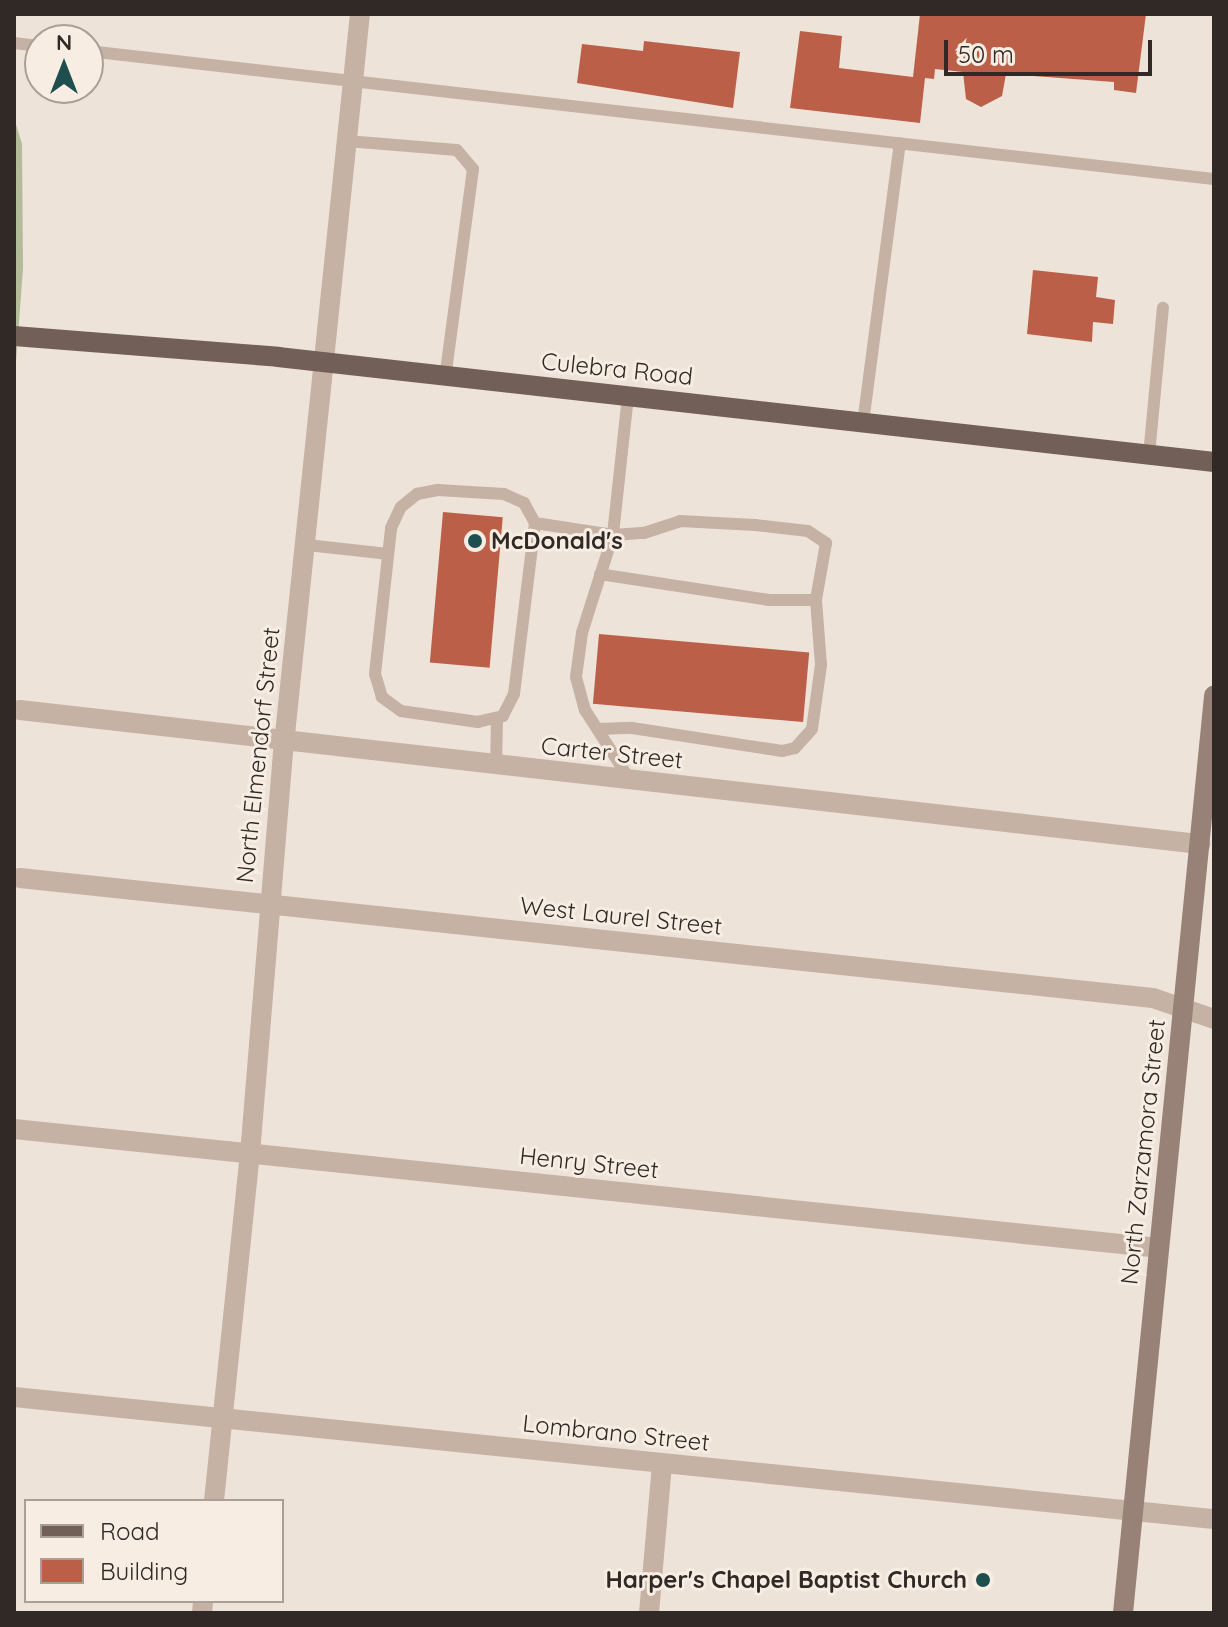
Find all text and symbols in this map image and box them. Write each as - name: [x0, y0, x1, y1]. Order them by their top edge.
- north arrow: [24, 24, 104, 104]
- scale bar: [948, 24, 1156, 74]
- text: N: [56, 28, 72, 56]
- text: 50 m: [958, 39, 1014, 69]
- street label: Culebra Road: [540, 347, 694, 391]
- place label: McDonald's: [491, 527, 623, 555]
- marker: McDonald's: [466, 532, 484, 550]
- street label: North Elmendorf Street: [230, 626, 286, 884]
- street label: Carter Street: [540, 731, 684, 775]
- street label: West Laurel Street: [519, 891, 723, 941]
- street label: North Zarzamora Street: [1115, 1018, 1171, 1286]
- street label: Henry Street: [518, 1141, 660, 1185]
- street label: Lombrano Street: [521, 1409, 711, 1457]
- legend: [24, 1499, 284, 1603]
- text: Road: [100, 1516, 160, 1546]
- text: Building: [100, 1556, 188, 1586]
- place label: Harper's Chapel Baptist Church: [606, 1566, 967, 1594]
- marker: Harper's Chapel Baptist Church: [974, 1571, 992, 1589]

